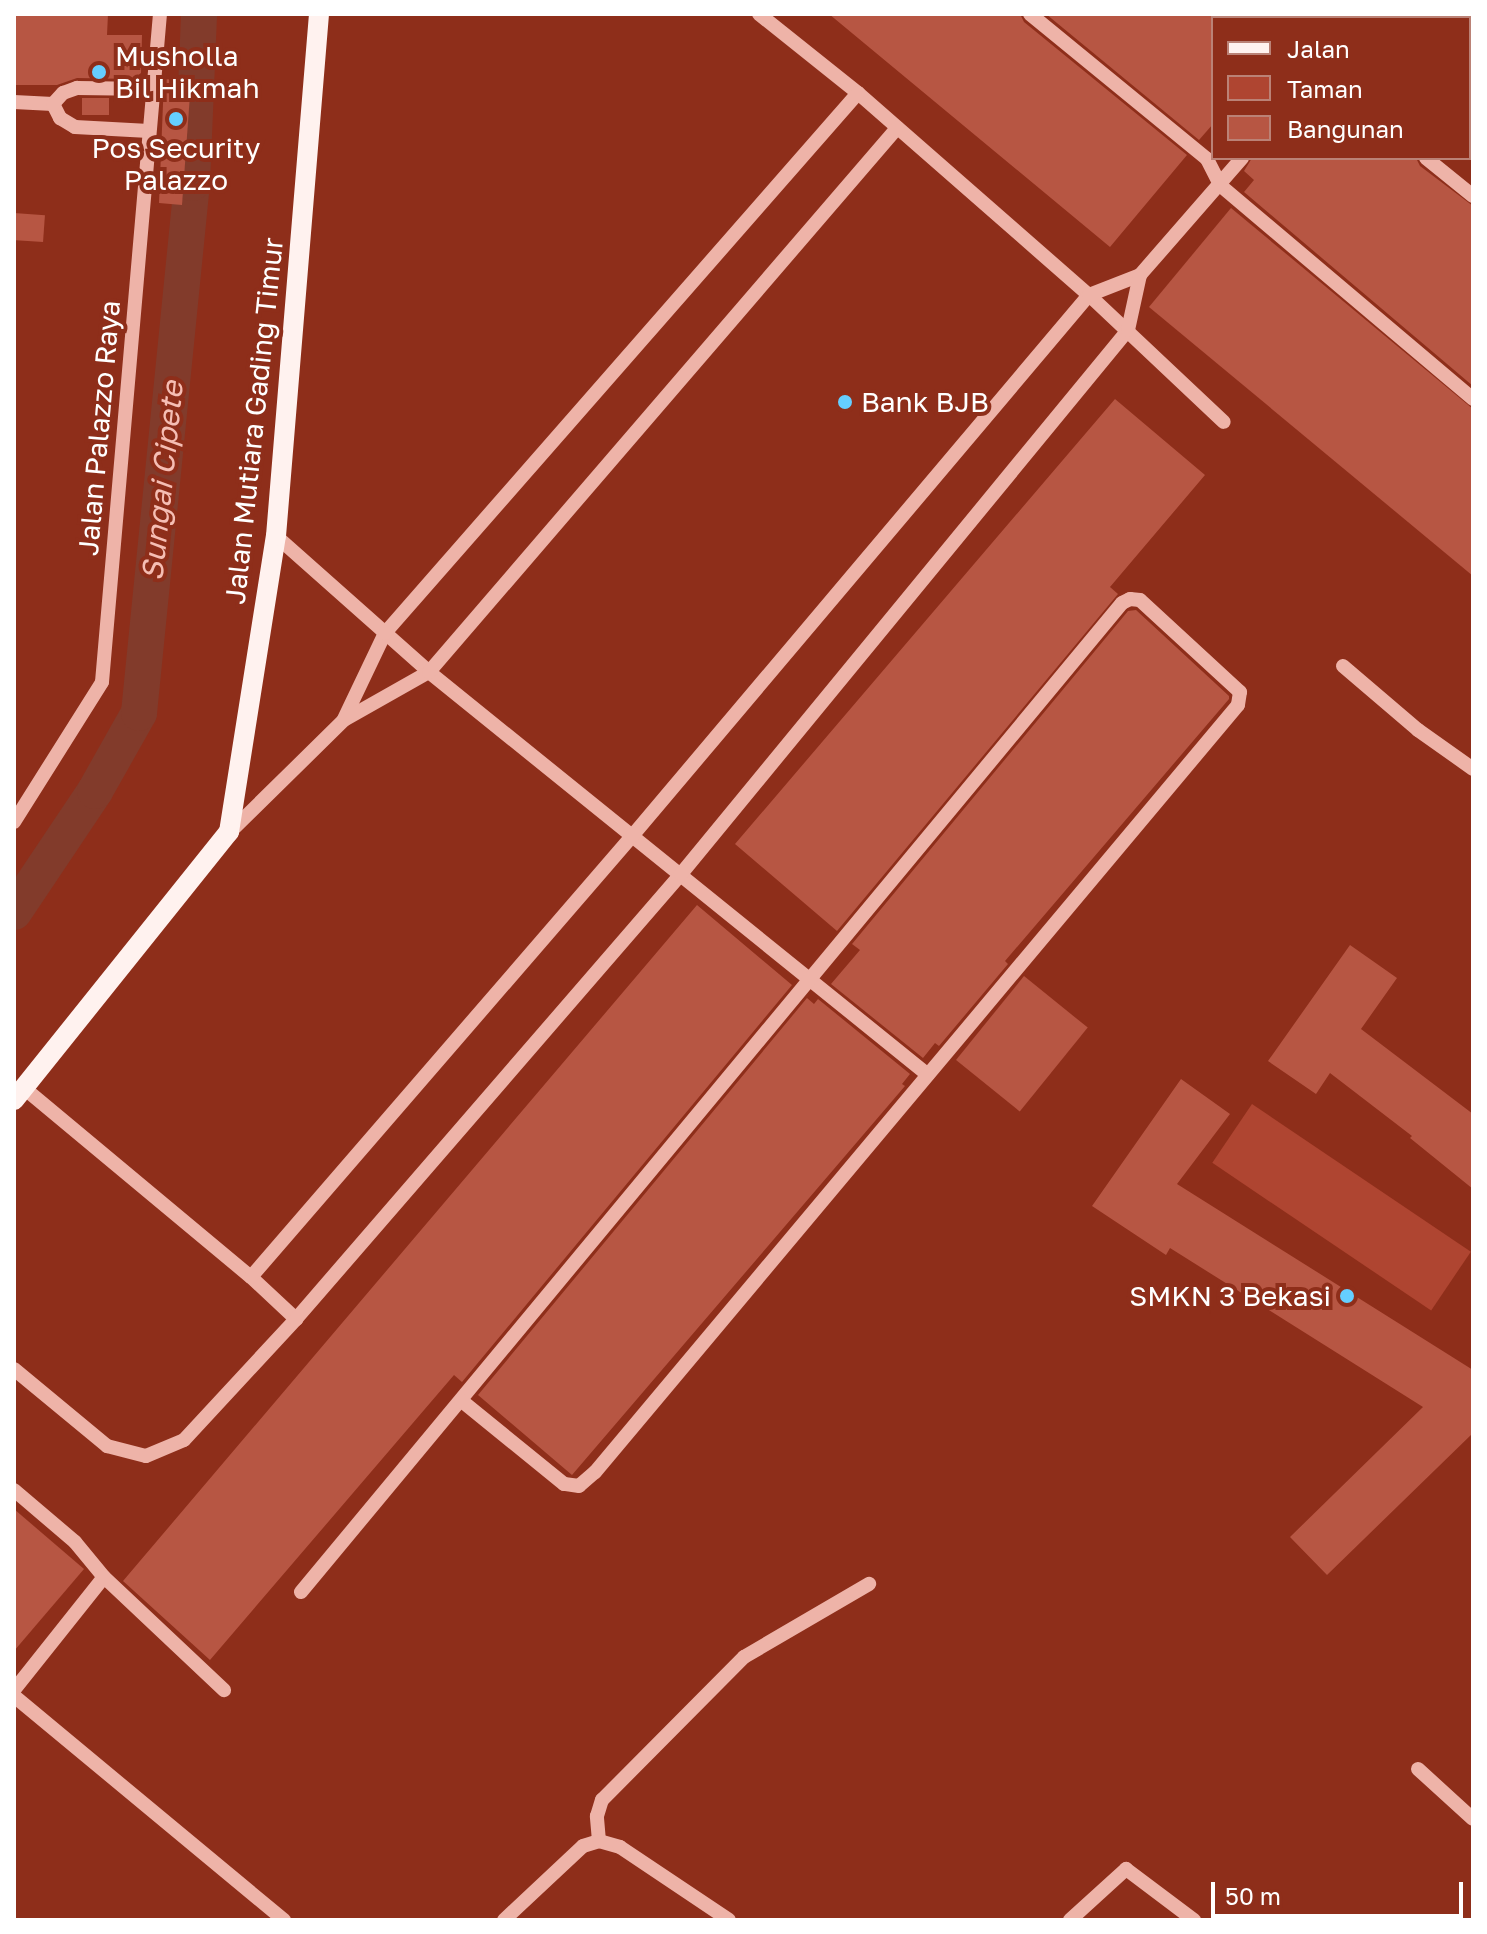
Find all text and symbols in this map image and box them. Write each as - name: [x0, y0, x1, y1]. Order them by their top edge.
- legend: [1211, 16, 1471, 160]
- text: Jalan: [1287, 34, 1350, 63]
- place label: Musholla Bil Hikmah: [115, 39, 260, 105]
- marker: Musholla Bil Hikmah: [90, 63, 108, 81]
- text: Taman: [1287, 74, 1363, 103]
- marker: Pos Security Palazzo: [167, 110, 185, 128]
- text: Bangunan: [1287, 114, 1404, 143]
- place label: Pos Security Palazzo: [92, 131, 260, 197]
- street label: Jalan Mutiara Gading Timur: [218, 236, 290, 606]
- street label: Jalan Palazzo Raya: [71, 299, 127, 557]
- water label: Sungai Cipete: [134, 379, 190, 583]
- place label: Bank BJB: [861, 385, 989, 419]
- marker: Bank BJB: [836, 393, 854, 411]
- place label: SMKN 3 Bekasi: [1129, 1279, 1331, 1313]
- marker: SMKN 3 Bekasi: [1338, 1287, 1356, 1305]
- scale bar: [1215, 1866, 1467, 1916]
- text: 50 m: [1225, 1881, 1281, 1910]

